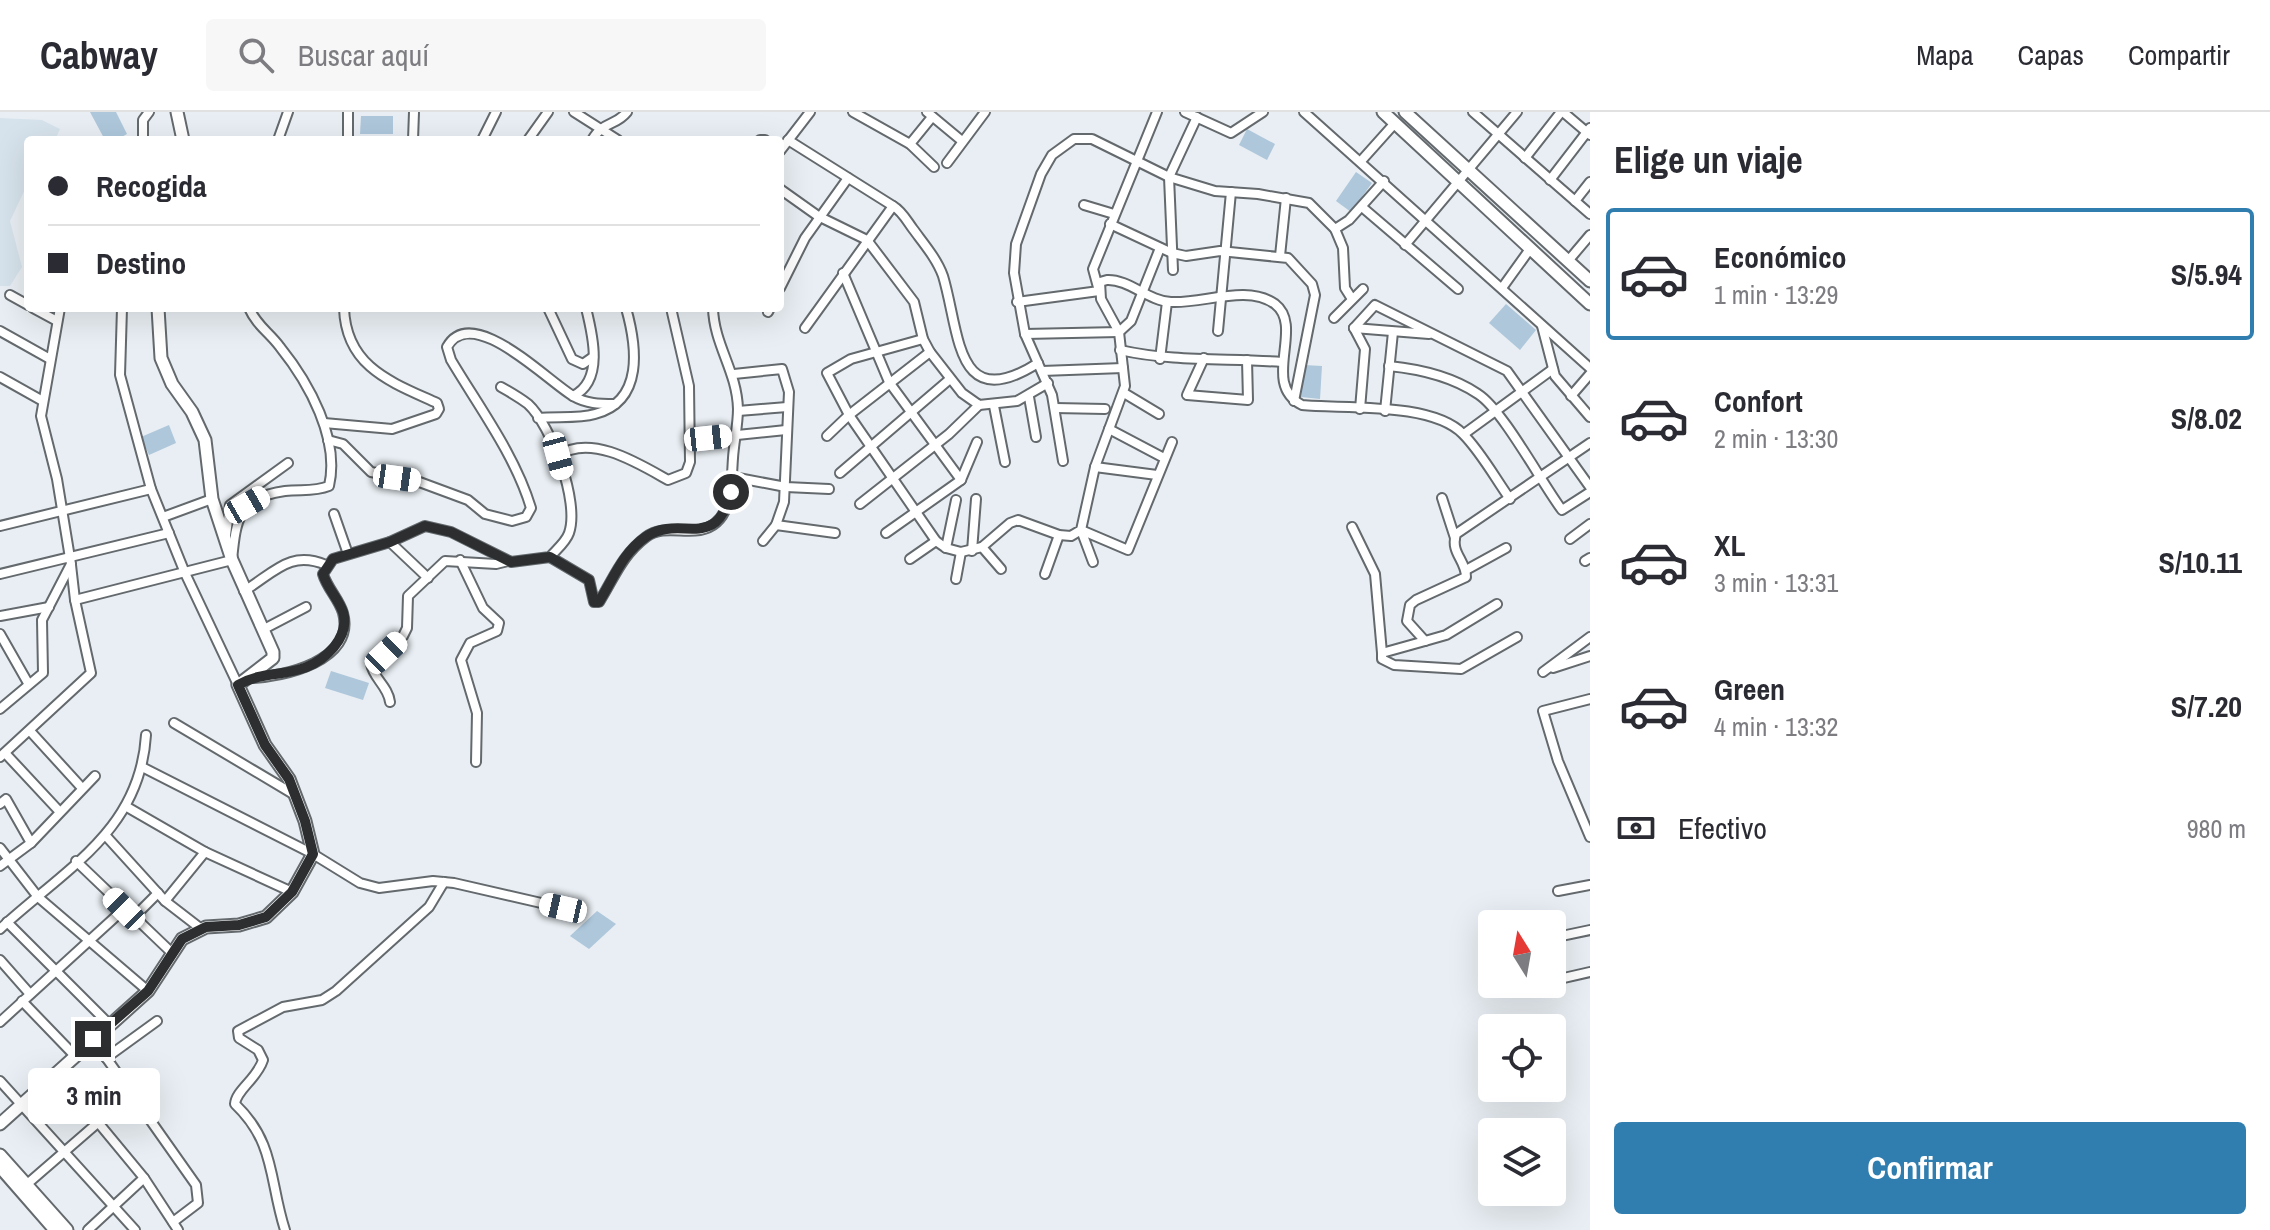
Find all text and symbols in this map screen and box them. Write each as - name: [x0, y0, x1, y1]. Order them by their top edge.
- search box: [206, 19, 766, 91]
- text: Cabway: [40, 30, 158, 81]
- icon: search: [234, 33, 278, 77]
- text: Buscar aquí: [298, 35, 429, 75]
- text: Mapa: [1916, 36, 1974, 74]
- text: Capas: [2018, 36, 2084, 74]
- text: Compartir: [2128, 36, 2230, 74]
- text: Elige un viaje: [1614, 136, 1803, 184]
- text: Recogida: [96, 166, 207, 206]
- text: Económico: [1714, 237, 1847, 277]
- icon: car: [1618, 238, 1690, 310]
- text: Destino: [96, 243, 186, 283]
- text: S/5.94: [2171, 254, 2242, 294]
- text: 1 min · 13:29: [1714, 277, 1838, 312]
- text: Confort: [1714, 381, 1803, 421]
- icon: car: [1618, 382, 1690, 454]
- text: S/8.02: [2171, 398, 2242, 438]
- text: 2 min · 13:30: [1714, 421, 1838, 456]
- car: [683, 424, 733, 452]
- car: [540, 430, 576, 482]
- car: [372, 463, 422, 493]
- route start: [713, 474, 749, 510]
- car: [220, 483, 274, 527]
- text: XL: [1714, 525, 1745, 565]
- icon: car: [1618, 526, 1690, 598]
- text: S/10.11: [2159, 542, 2242, 582]
- text: 3 min · 13:31: [1714, 565, 1838, 600]
- car: [360, 628, 412, 678]
- text: Green: [1714, 669, 1785, 709]
- icon: car: [1618, 670, 1690, 742]
- text: S/7.20: [2171, 686, 2242, 726]
- text: 4 min · 13:32: [1714, 709, 1838, 744]
- icon: cash: [1614, 806, 1658, 850]
- text: Efectivo: [1678, 808, 1767, 848]
- text: 980 m: [2187, 811, 2246, 846]
- car: [99, 884, 149, 934]
- car: [537, 891, 589, 925]
- north arrow: [1478, 910, 1566, 998]
- map controls: [1478, 910, 1566, 1206]
- button: locate: [1478, 1014, 1566, 1102]
- route end: [75, 1021, 111, 1057]
- callout: 3 min: [27, 1067, 159, 1123]
- text: 3 min: [66, 1078, 122, 1113]
- button: layers: [1478, 1118, 1566, 1206]
- button: Confirmar: [1614, 1122, 2246, 1214]

